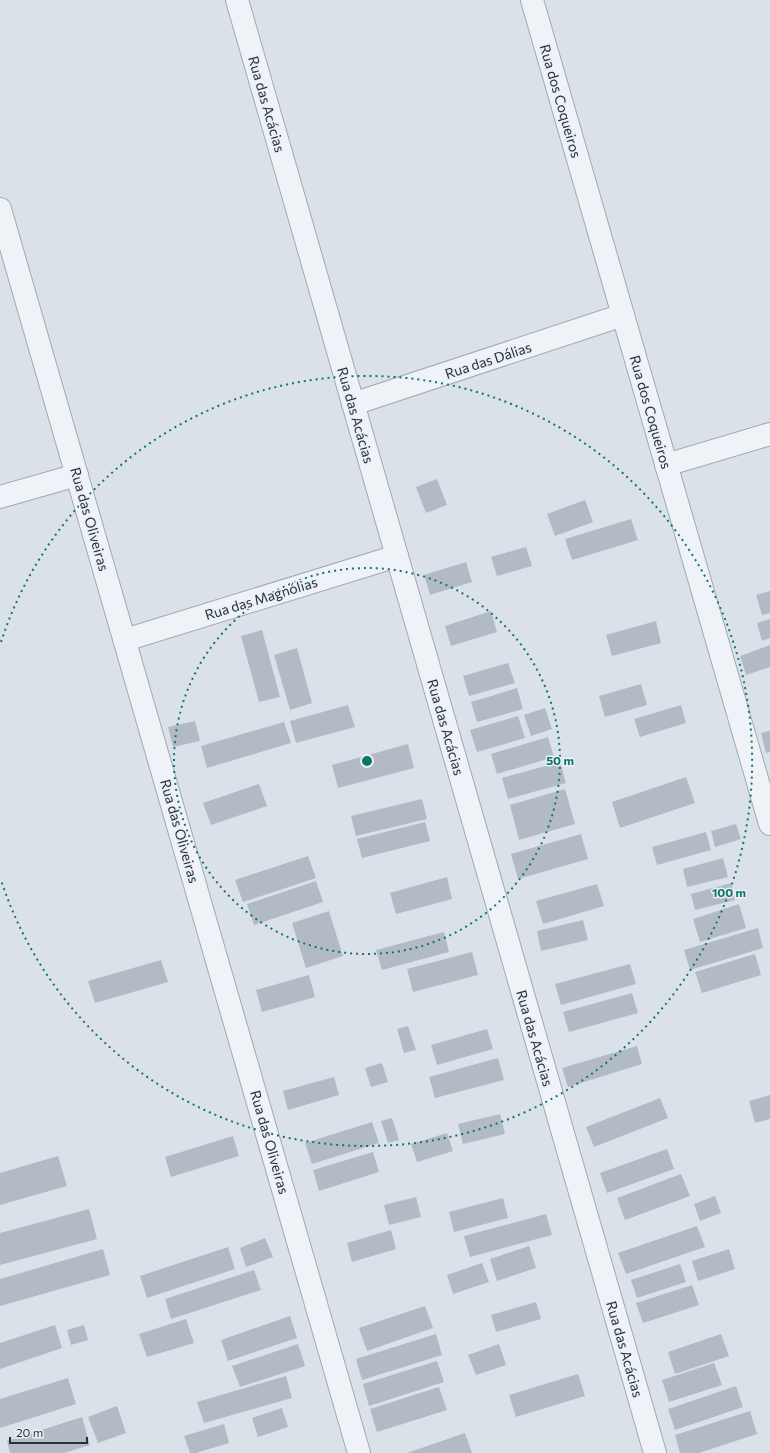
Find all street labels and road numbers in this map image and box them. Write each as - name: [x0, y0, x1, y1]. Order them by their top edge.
- street label: Rua dos Coqueiros: [537, 42, 585, 160]
- street label: Rua das Acácias: [245, 54, 289, 154]
- street label: Rua das Dálias: [443, 338, 533, 382]
- street label: Rua dos Coqueiros: [627, 353, 675, 471]
- street label: Rua das Acácias: [334, 365, 378, 465]
- street label: Rua das Oliveiras: [67, 465, 113, 573]
- street label: Rua das Magnólias: [203, 573, 319, 623]
- street label: Rua das Acácias: [424, 677, 468, 777]
- street label: Rua das Oliveiras: [157, 777, 203, 885]
- street label: Rua das Acácias: [513, 988, 557, 1088]
- street label: Rua das Oliveiras: [247, 1088, 293, 1196]
- street label: Rua das Acácias: [603, 1299, 647, 1399]

